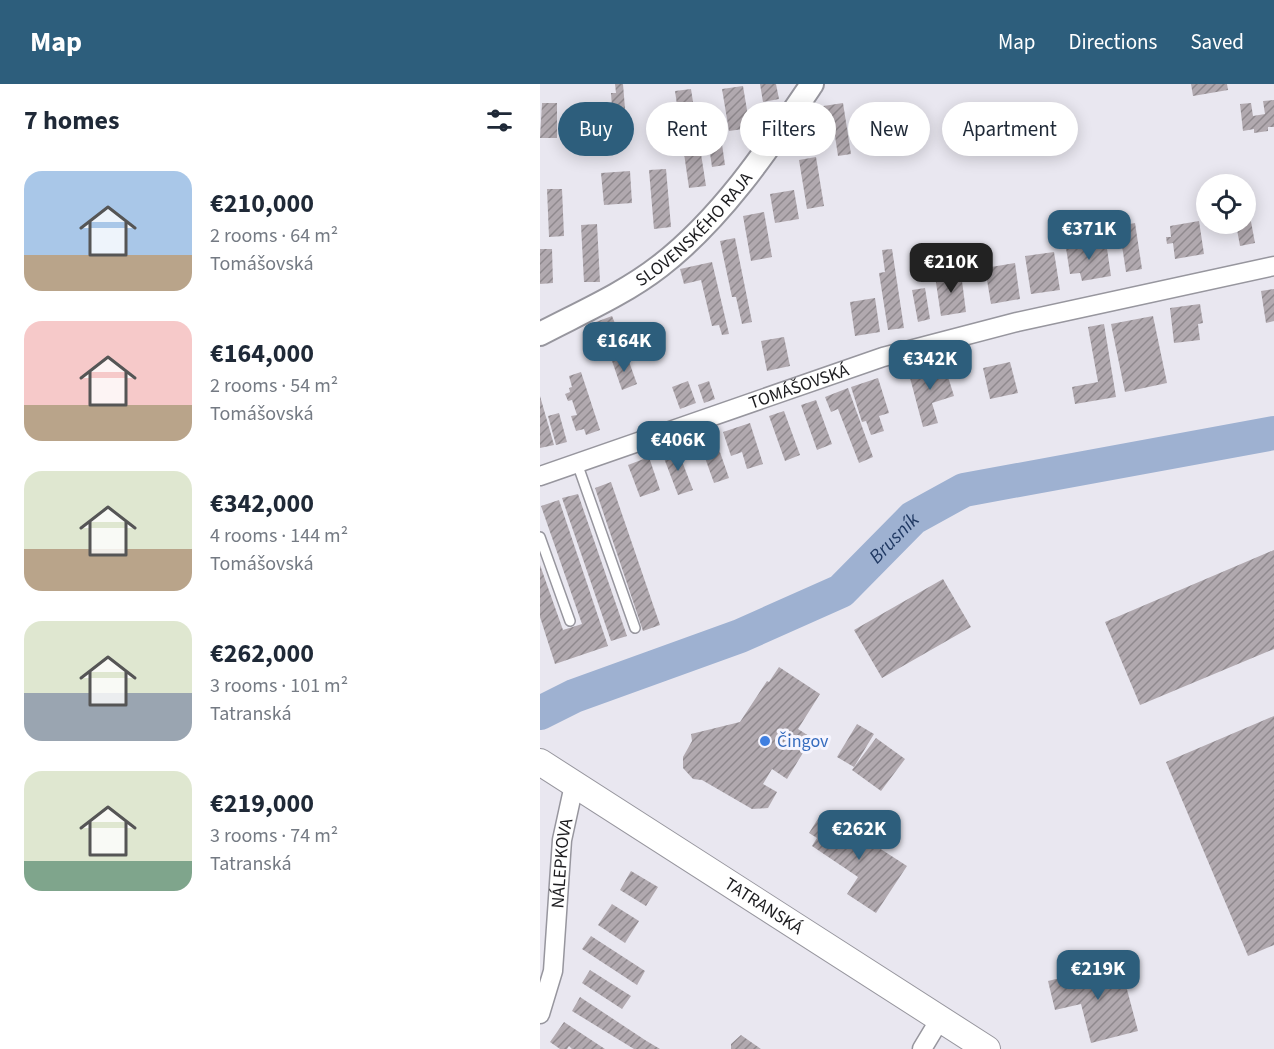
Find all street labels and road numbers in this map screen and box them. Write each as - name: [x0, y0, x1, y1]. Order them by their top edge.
- street label: SLOVENSKÉHO RAJA: [631, 167, 759, 293]
- street label: TOMÁŠOVSKÁ: [746, 358, 853, 416]
- street label: NÁLEPKOVA: [545, 816, 579, 909]
- street label: TATRANSKÁ: [719, 872, 808, 941]

